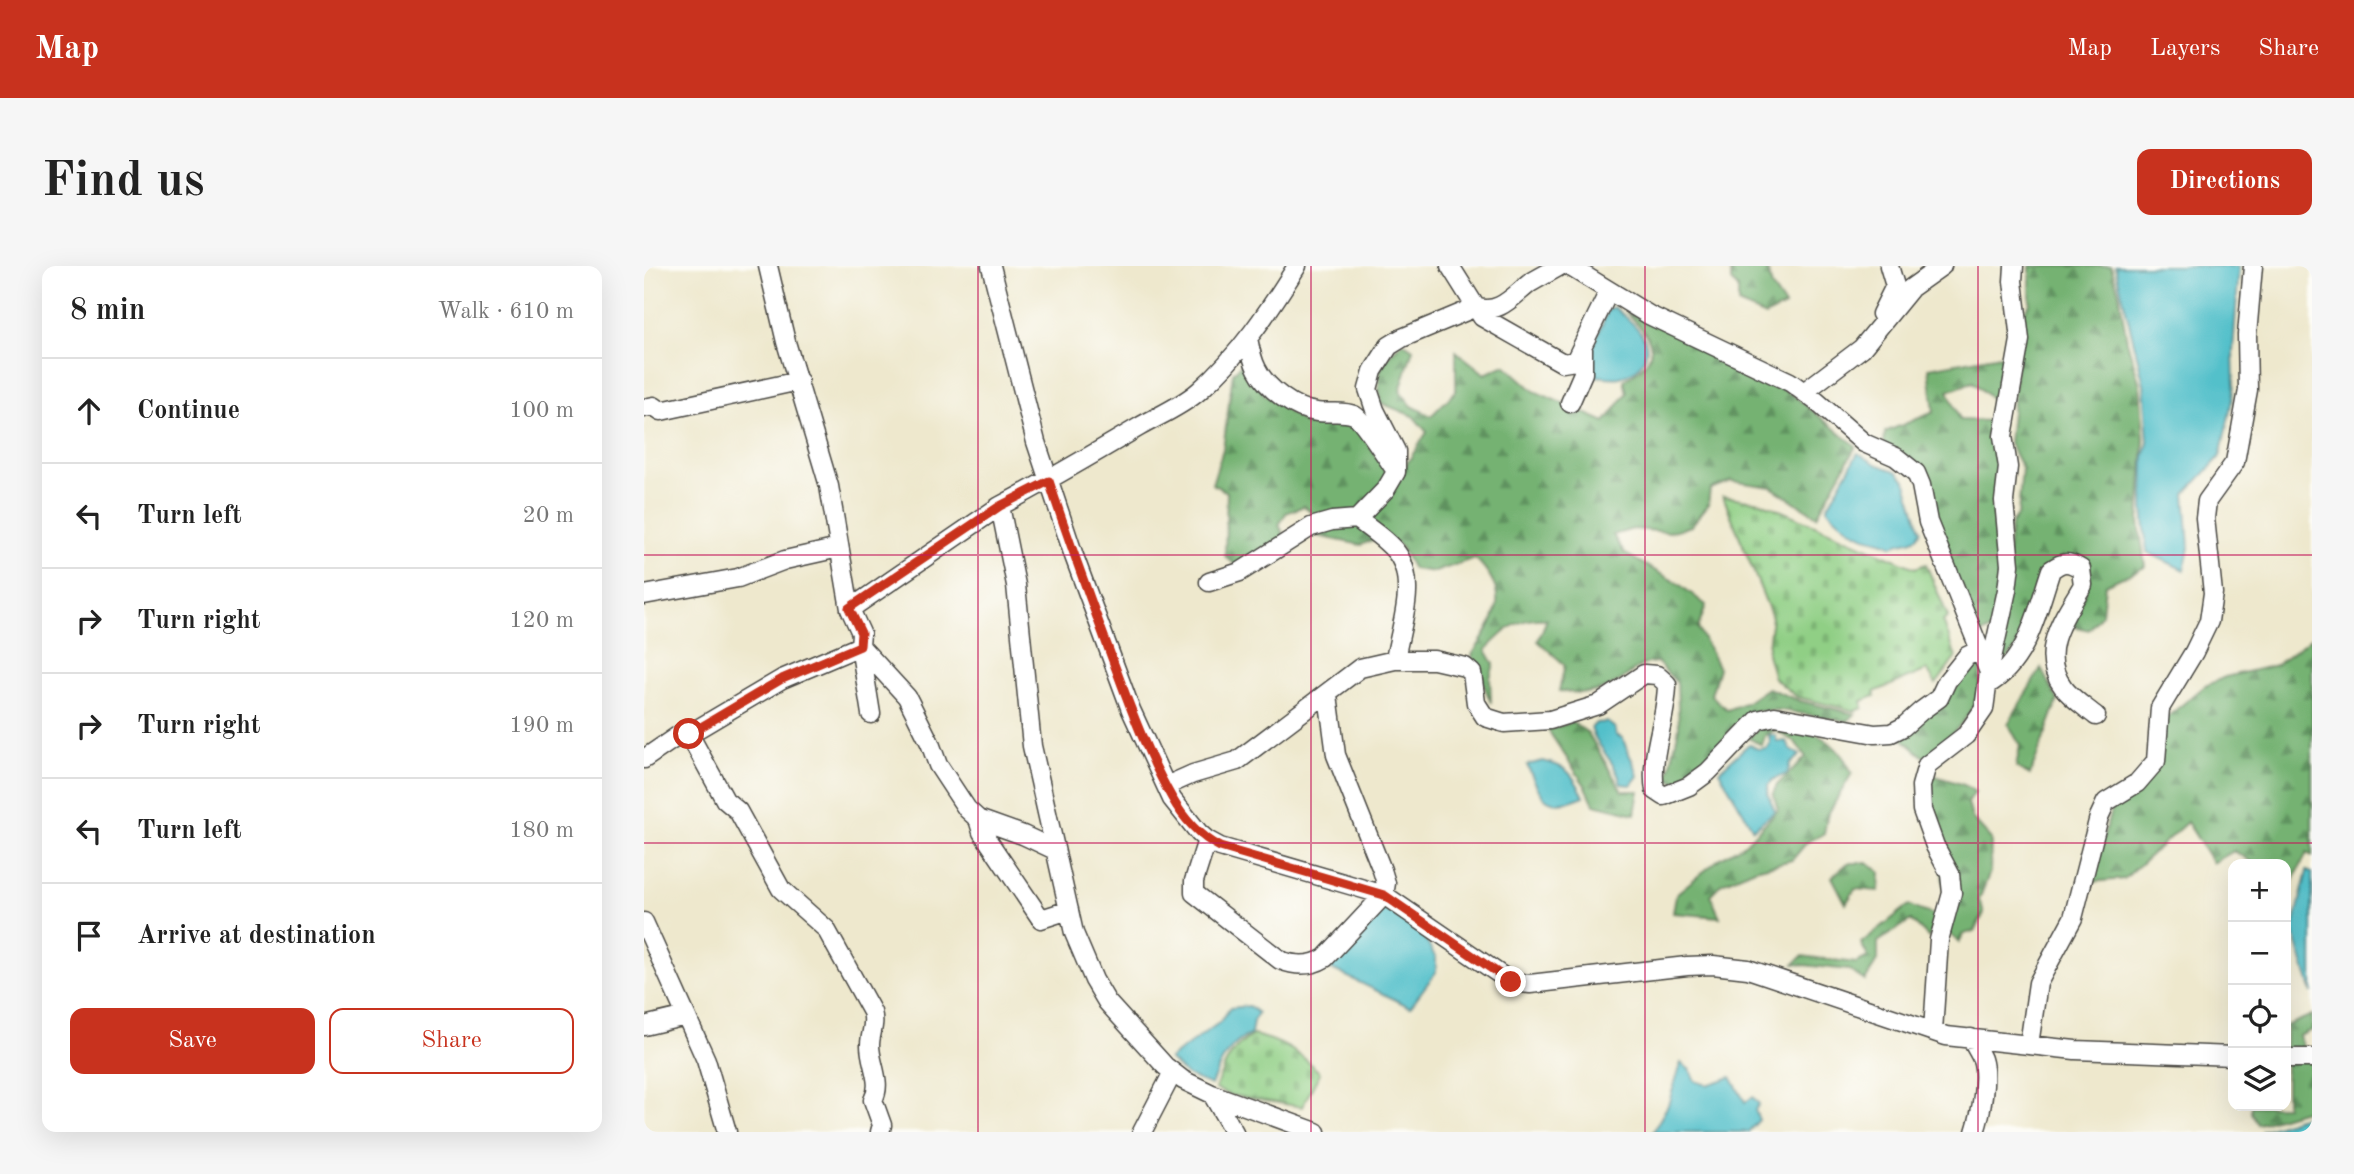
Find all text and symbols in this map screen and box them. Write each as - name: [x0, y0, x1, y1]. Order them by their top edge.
- text: Map: [35, 33, 99, 66]
- text: Map: [2068, 37, 2112, 61]
- text: Layers: [2150, 37, 2220, 61]
- text: Share: [2258, 37, 2319, 61]
- button: Directions: [2137, 149, 2312, 215]
- text: Find us: [42, 158, 205, 207]
- text: 8 min: [70, 296, 145, 326]
- text: Walk · 610 m: [438, 300, 574, 323]
- icon: ahead: [70, 392, 108, 430]
- text: Continue: [137, 398, 240, 424]
- text: 100 m: [509, 399, 574, 422]
- icon: left: [70, 497, 108, 535]
- text: Turn left: [137, 503, 242, 529]
- text: 20 m: [523, 504, 574, 527]
- icon: right: [70, 602, 108, 640]
- text: Turn right: [137, 608, 260, 634]
- text: 120 m: [509, 609, 574, 632]
- icon: right: [70, 707, 108, 745]
- text: Turn right: [137, 713, 260, 739]
- text: 190 m: [509, 714, 574, 737]
- route start: [673, 718, 704, 749]
- icon: left: [70, 812, 108, 850]
- text: Turn left: [137, 818, 242, 844]
- text: 180 m: [509, 819, 574, 842]
- map controls: [2228, 859, 2291, 1111]
- button: +: [2228, 859, 2291, 922]
- icon: arrive: [70, 917, 108, 955]
- button: −: [2228, 922, 2291, 985]
- text: Arrive at destination: [137, 923, 376, 949]
- route end: [1495, 966, 1526, 997]
- button: locate: [2228, 985, 2291, 1048]
- button: Save: [70, 1008, 315, 1074]
- button: Share: [329, 1008, 574, 1074]
- button: layers: [2228, 1048, 2291, 1111]

